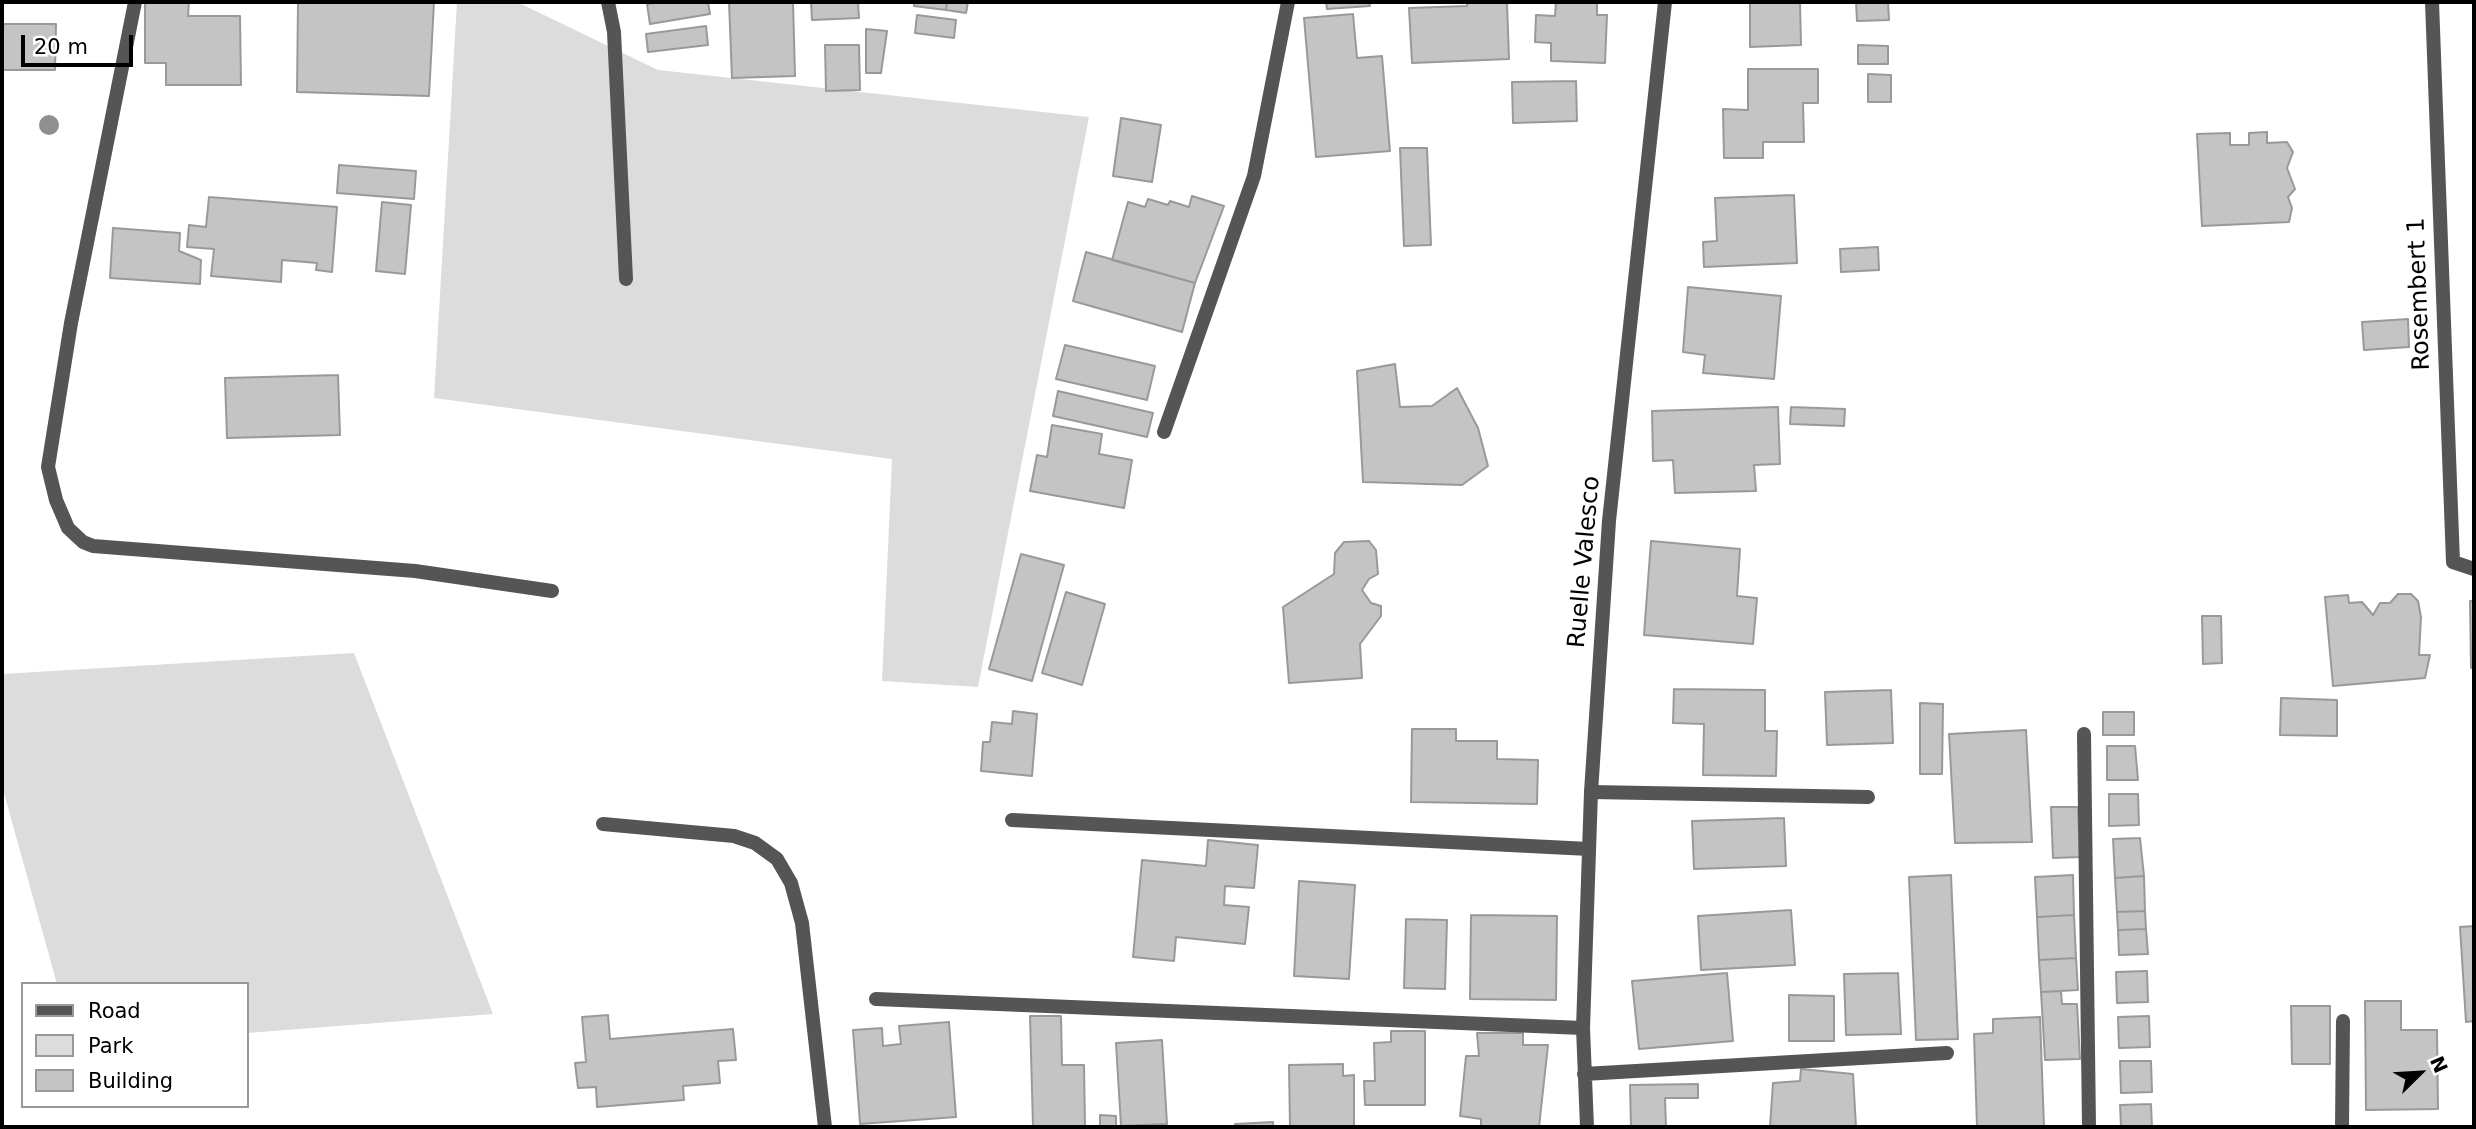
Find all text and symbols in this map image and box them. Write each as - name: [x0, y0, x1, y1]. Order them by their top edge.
- scale bar: [24, 21, 136, 65]
- text: 20 m: [34, 35, 88, 59]
- street label: Rosembert 1: [2403, 217, 2437, 371]
- street label: Ruelle Valesco: [1563, 475, 1607, 649]
- legend: [21, 982, 248, 1108]
- text: Road: [88, 999, 141, 1023]
- text: Park: [88, 1034, 133, 1058]
- north arrow: [2385, 1038, 2455, 1108]
- text: N: [2426, 1053, 2452, 1076]
- text: Building: [88, 1069, 173, 1093]

